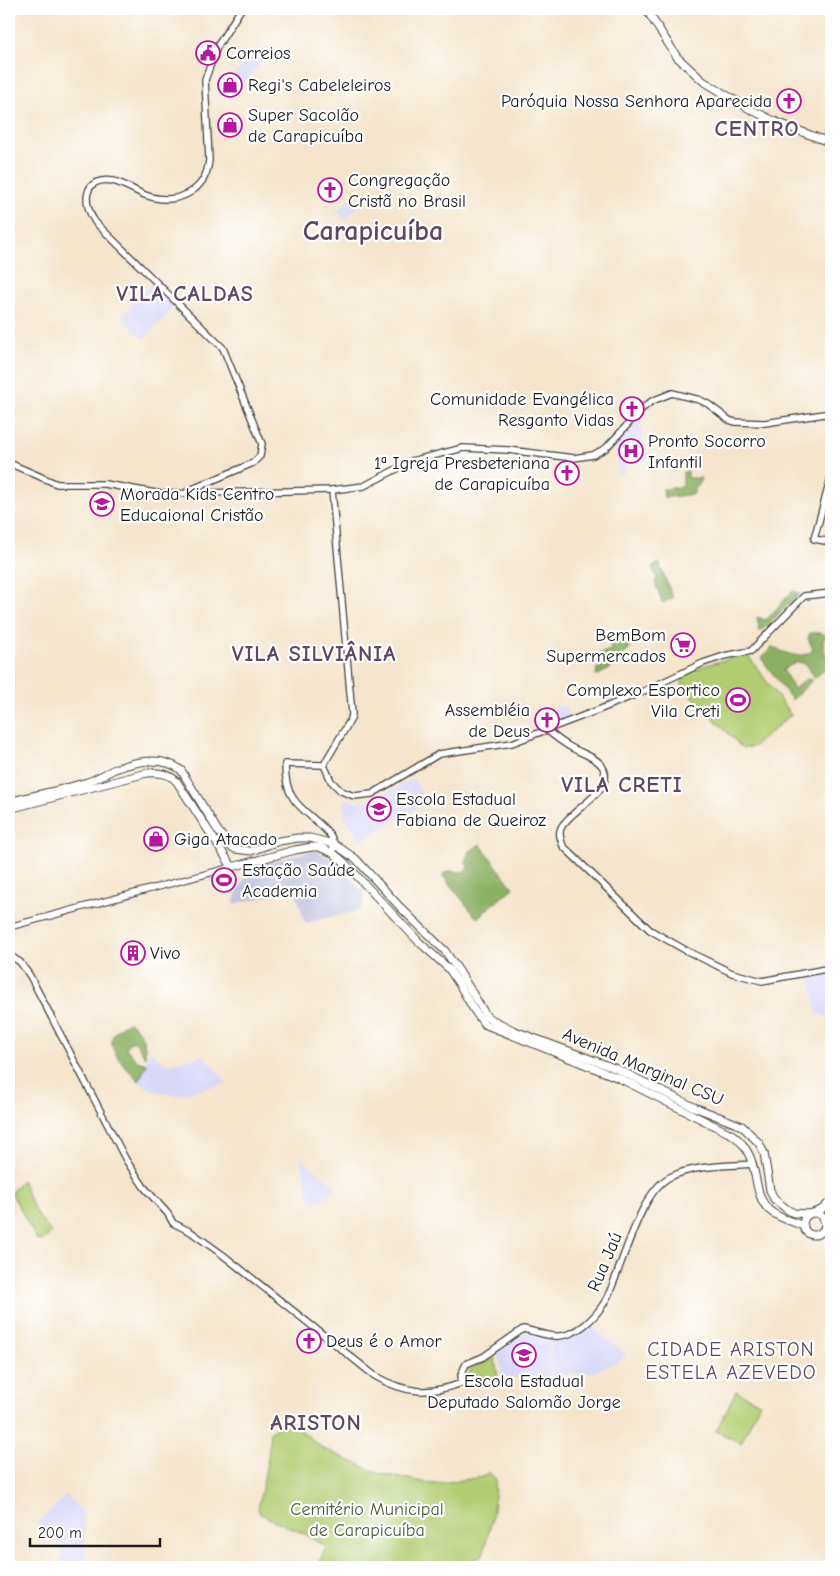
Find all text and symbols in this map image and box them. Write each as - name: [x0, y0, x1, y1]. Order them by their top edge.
- public building icon: Correios: [195, 40, 221, 66]
- place label: Correios: [226, 43, 291, 64]
- shop icon: Regi's Cabeleleiros: [217, 72, 243, 98]
- place label: Regi's Cabeleleiros: [248, 75, 391, 96]
- church icon: Paróquia Nossa Senhora Aparecida: [776, 88, 802, 114]
- place label: Paróquia Nossa Senhora Aparecida: [501, 91, 772, 112]
- place label: Super Sacolão de Carapicuíba: [248, 105, 364, 147]
- shop icon: Super Sacolão de Carapicuíba: [217, 112, 243, 138]
- district label: CENTRO: [714, 116, 800, 142]
- place label: Congregação Cristã no Brasil: [348, 170, 466, 212]
- church icon: Congregação Cristã no Brasil: [317, 177, 343, 203]
- district label: Carapicuíba: [303, 215, 443, 247]
- district label: VILA CALDAS: [116, 281, 254, 307]
- place label: Comunidade Evangélica Resganto Vidas: [430, 389, 614, 431]
- church icon: Comunidade Evangélica Resganto Vidas: [619, 396, 645, 422]
- place label: Pronto Socorro Infantil: [648, 431, 766, 473]
- hospital icon: Pronto Socorro Infantil: [618, 438, 644, 464]
- place label: 1ª Igreja Presbeteriana de Carapicuíba: [374, 453, 550, 495]
- church icon: 1ª Igreja Presbeteriana de Carapicuíba: [554, 460, 580, 486]
- place label: Morada Kids Centro Educaional Cristão: [120, 484, 274, 526]
- school or university icon: Morada Kids Centro Educaional Cristão: [89, 491, 115, 517]
- place label: BemBom Supermercados: [546, 625, 666, 667]
- supermarket icon: BemBom Supermercados: [670, 632, 696, 658]
- district label: VILA SILVIÂNIA: [232, 640, 396, 667]
- place label: Complexo Esportico Vila Creti: [566, 680, 720, 722]
- sports icon: Complexo Esportico Vila Creti: [725, 687, 751, 713]
- place label: Assembléia de Deus: [445, 700, 530, 742]
- church icon: Assembléia de Deus: [534, 707, 560, 733]
- district label: VILA CRETI: [561, 772, 683, 798]
- place label: Escola Estadual Fabiana de Queiroz: [396, 789, 546, 831]
- school or university icon: Escola Estadual Fabiana de Queiroz: [366, 796, 392, 822]
- shop icon: Giga Atacado: [143, 826, 169, 852]
- place label: Giga Atacado: [174, 829, 277, 850]
- place label: Estação Saúde Academia: [242, 860, 355, 902]
- sports icon: Estação Saúde Academia: [211, 867, 237, 893]
- building icon: Vivo: [120, 940, 146, 966]
- place label: Vivo: [150, 943, 180, 964]
- street label: Avenida Marginal CSU: [559, 1024, 727, 1110]
- street label: Rua Jaú: [583, 1229, 627, 1295]
- church icon: Deus é o Amor: [296, 1328, 322, 1354]
- place label: Deus é o Amor: [326, 1331, 442, 1352]
- district label: CIDADE ARISTON ESTELA AZEVEDO: [645, 1338, 817, 1384]
- school or university icon: Escola Estadual Deputado Salomão Jorge: [511, 1342, 537, 1368]
- place label: Escola Estadual Deputado Salomão Jorge: [427, 1371, 621, 1413]
- district label: ARISTON: [270, 1410, 362, 1436]
- park label: Cemitério Municipal de Carapicuíba: [290, 1499, 444, 1541]
- scale bar: [30, 1516, 160, 1548]
- text: 200 m: [38, 1524, 82, 1542]

